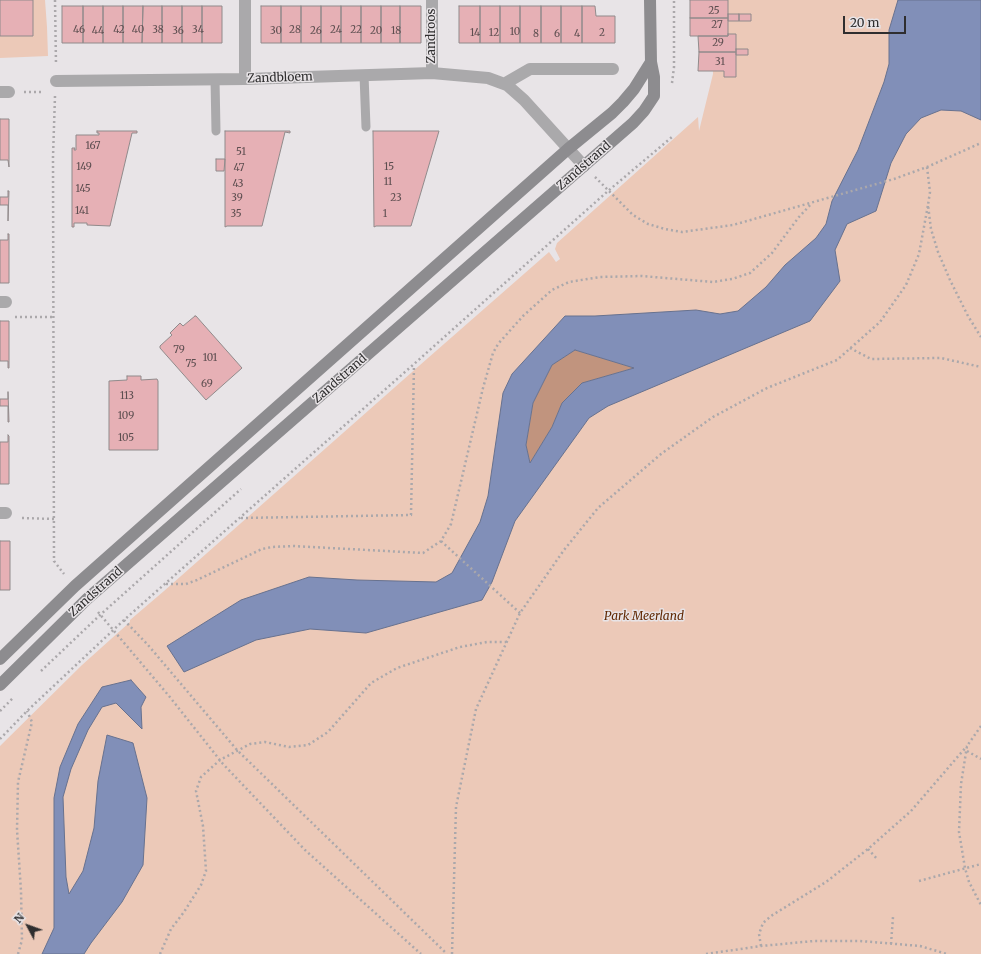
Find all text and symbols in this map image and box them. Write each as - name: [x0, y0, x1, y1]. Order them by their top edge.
- house number: 25: [708, 5, 720, 17]
- scale bar: [845, 8, 908, 34]
- street label: Zandroos: [425, 9, 439, 63]
- text: 20 m: [850, 15, 879, 30]
- house number: 27: [711, 19, 723, 31]
- house number: 46: [73, 24, 85, 36]
- house number: 42: [113, 24, 125, 36]
- house number: 40: [132, 24, 144, 36]
- house number: 38: [152, 24, 164, 36]
- house number: 34: [192, 24, 204, 36]
- house number: 28: [289, 24, 301, 36]
- house number: 24: [330, 24, 342, 36]
- house number: 22: [350, 24, 362, 36]
- house number: 44: [92, 25, 104, 37]
- house number: 36: [172, 25, 184, 37]
- house number: 30: [270, 25, 282, 37]
- house number: 26: [310, 25, 322, 37]
- house number: 20: [370, 25, 382, 37]
- house number: 18: [391, 25, 401, 37]
- house number: 10: [510, 26, 520, 38]
- house number: 14: [470, 27, 480, 39]
- house number: 12: [489, 27, 499, 39]
- house number: 2: [599, 27, 605, 39]
- house number: 8: [533, 28, 539, 40]
- house number: 6: [554, 28, 560, 40]
- house number: 4: [574, 28, 580, 40]
- house number: 29: [712, 37, 724, 49]
- house number: 31: [715, 56, 725, 68]
- street label: Zandbloem: [247, 70, 313, 86]
- street label: Zandstrand: [554, 139, 614, 193]
- house number: 167: [85, 140, 101, 152]
- house number: 51: [236, 146, 246, 158]
- house number: 149: [76, 161, 92, 173]
- house number: 15: [384, 161, 394, 173]
- house number: 47: [234, 162, 244, 174]
- house number: 11: [384, 176, 392, 188]
- house number: 43: [232, 178, 244, 190]
- house number: 145: [75, 183, 91, 195]
- house number: 39: [231, 192, 243, 204]
- house number: 23: [390, 192, 402, 204]
- house number: 141: [75, 205, 89, 217]
- house number: 35: [230, 208, 242, 220]
- house number: 1: [383, 208, 387, 220]
- house number: 79: [173, 344, 185, 356]
- house number: 101: [203, 352, 217, 364]
- street label: Zandstrand: [310, 352, 370, 406]
- house number: 75: [185, 358, 197, 370]
- house number: 69: [201, 378, 213, 390]
- house number: 113: [120, 390, 134, 402]
- house number: 109: [118, 410, 134, 422]
- house number: 105: [118, 432, 134, 444]
- street label: Zandstrand: [66, 564, 126, 620]
- park label: Park Meerland: [604, 610, 684, 624]
- north arrow: [8, 906, 48, 946]
- text: N: [11, 910, 27, 926]

